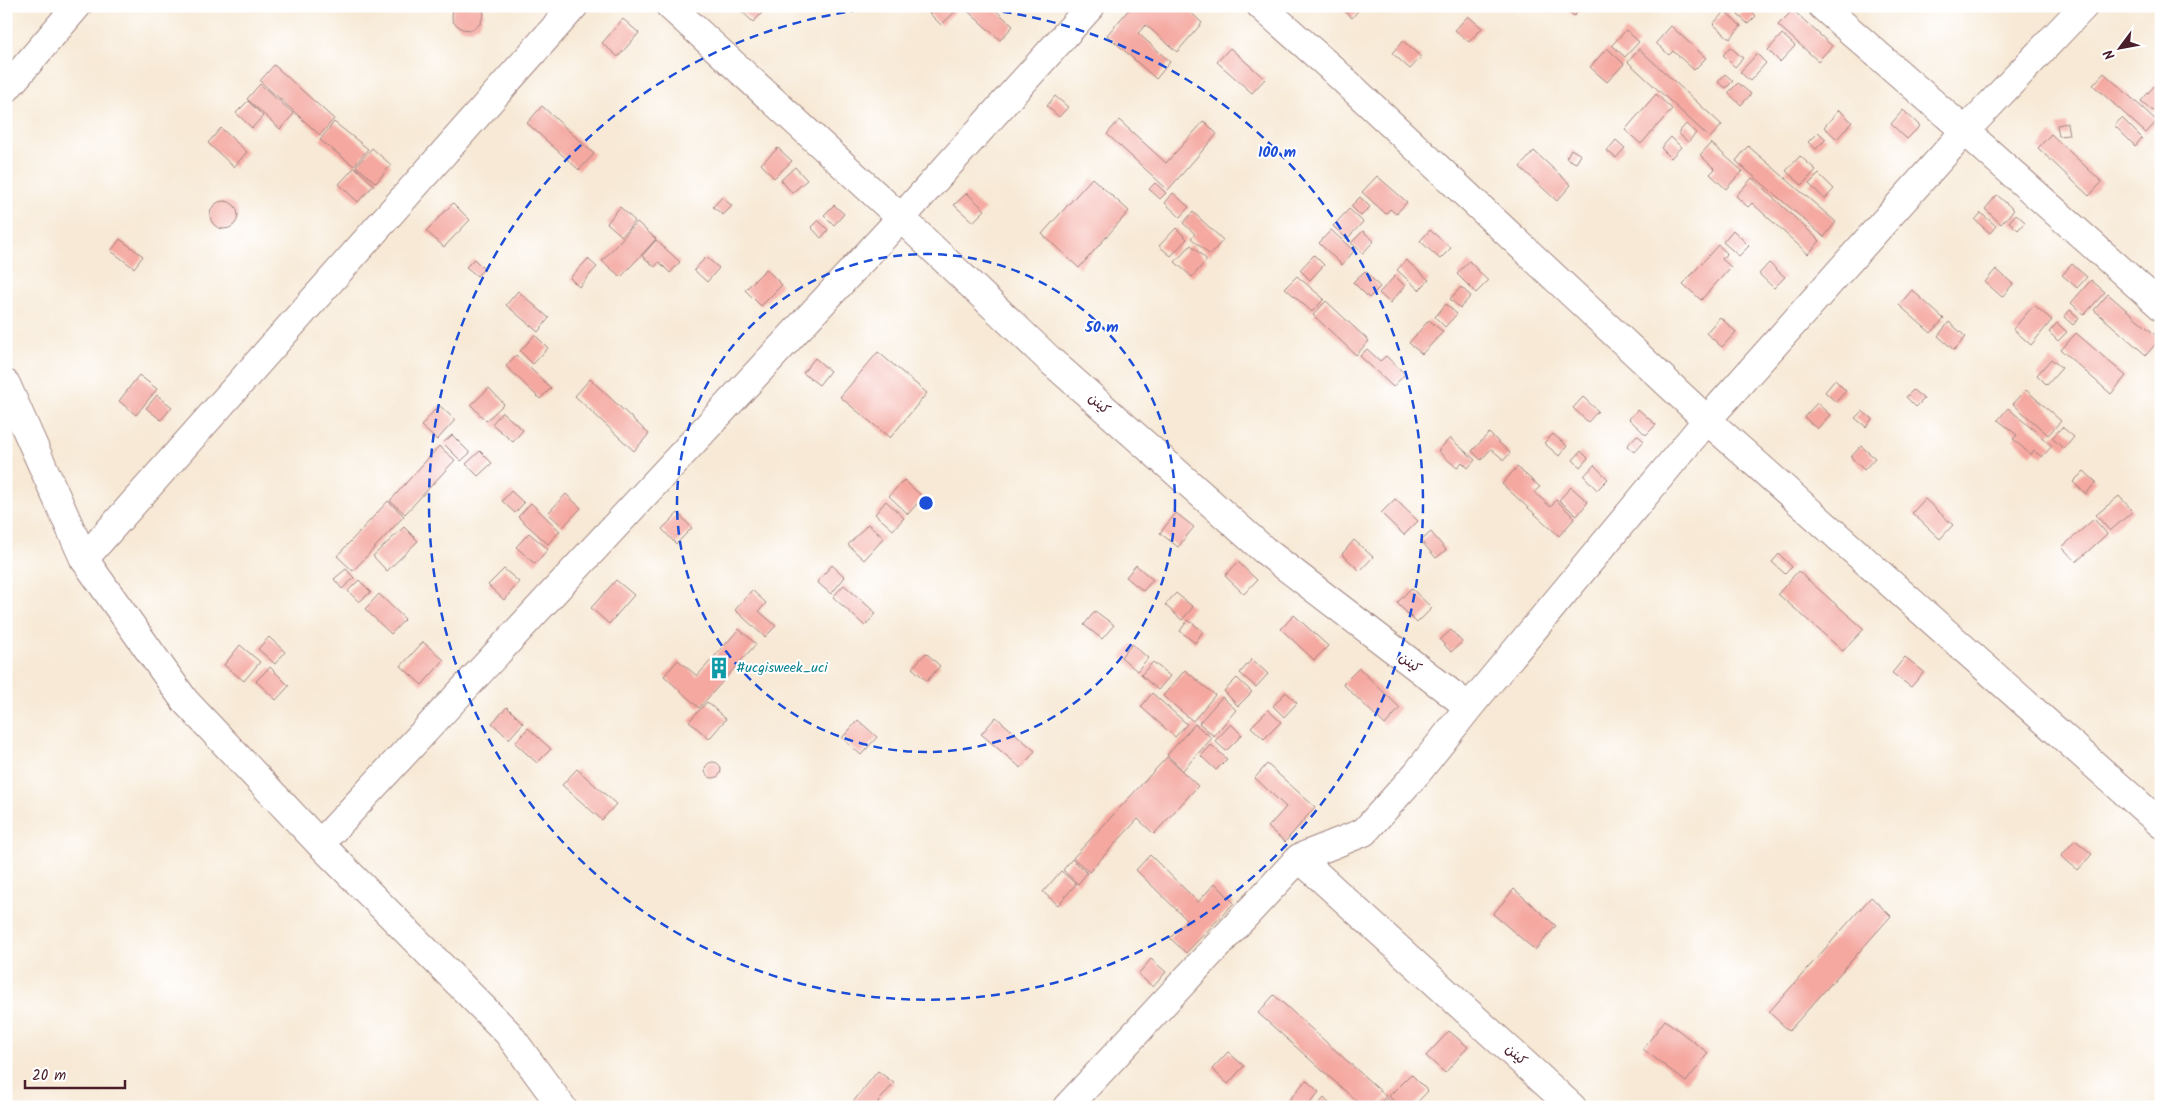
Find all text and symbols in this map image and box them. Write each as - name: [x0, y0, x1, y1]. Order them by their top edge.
- north arrow: [2094, 22, 2144, 72]
- text: N: [2098, 45, 2121, 64]
- text: 100 m: [1258, 141, 1296, 165]
- text: 50 m: [1084, 316, 1119, 340]
- street label: كينن: [1083, 388, 1115, 420]
- centre of rings: [917, 494, 935, 512]
- street label: كينن: [1394, 647, 1426, 679]
- building icon: #ucgisweek_uci: [706, 655, 732, 681]
- place label: #ucgisweek_uci: [736, 657, 828, 679]
- street label: كينن: [1500, 1039, 1532, 1071]
- scale bar: [25, 1058, 125, 1090]
- text: 20 m: [32, 1064, 66, 1088]

